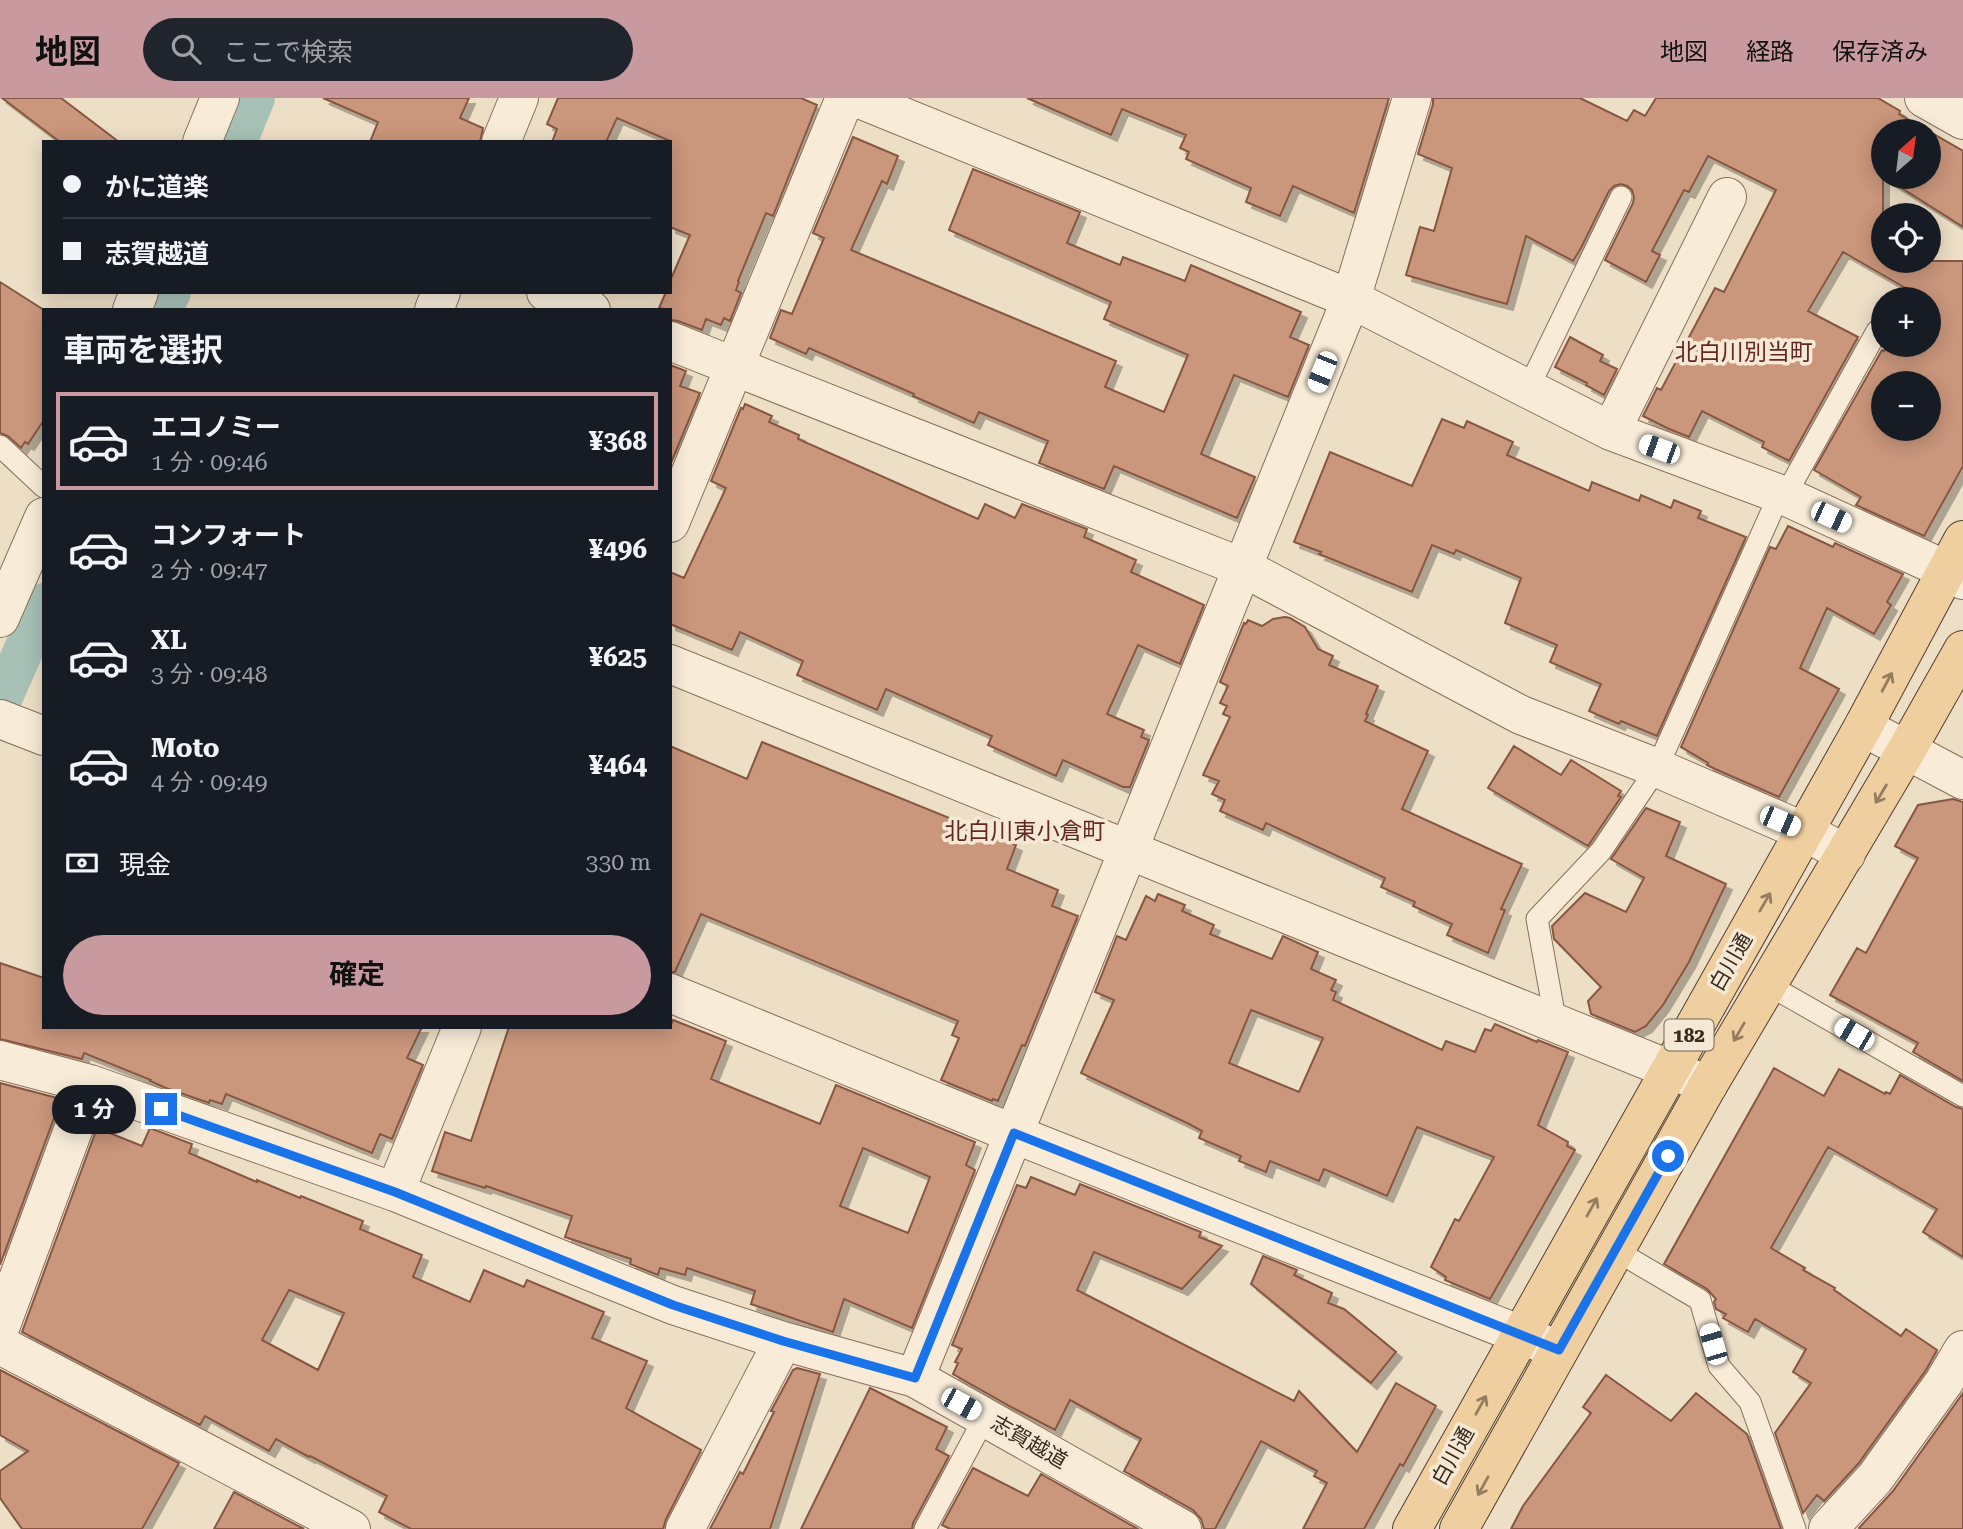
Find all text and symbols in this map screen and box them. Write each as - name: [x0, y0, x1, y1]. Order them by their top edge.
- search box: [143, 18, 633, 81]
- icon: search: [167, 30, 205, 68]
- text: 地図: [35, 32, 101, 71]
- text: ここで検索: [223, 37, 353, 67]
- text: 地図: [1660, 38, 1708, 66]
- text: 経路: [1746, 38, 1794, 66]
- text: 保存済み: [1832, 38, 1928, 66]
- north arrow: [1871, 119, 1941, 189]
- map controls: [1871, 119, 1941, 441]
- text: かに道楽: [105, 172, 209, 202]
- button: locate: [1871, 203, 1941, 273]
- text: 志賀越道: [105, 239, 209, 269]
- button: +: [1871, 287, 1941, 357]
- text: 車両を選択: [63, 331, 223, 369]
- district label: 北白川別当町: [1675, 339, 1813, 366]
- car: [1305, 349, 1340, 395]
- button: −: [1871, 371, 1941, 441]
- icon: car: [67, 410, 130, 473]
- text: エコノミー: [151, 412, 281, 442]
- text: ¥368: [589, 426, 647, 456]
- car: [1636, 432, 1683, 466]
- text: 1 分 · 09:46: [151, 449, 268, 476]
- car: [1808, 499, 1855, 535]
- icon: car: [67, 518, 130, 581]
- text: コンフォート: [151, 520, 306, 550]
- text: ¥496: [589, 534, 647, 564]
- text: 2 分 · 09:47: [151, 557, 268, 584]
- text: XL: [151, 625, 187, 655]
- icon: car: [67, 626, 130, 689]
- text: ¥625: [589, 642, 647, 672]
- text: 3 分 · 09:48: [151, 661, 268, 688]
- one-way arrow: [1881, 672, 1894, 693]
- text: Moto: [151, 733, 220, 763]
- icon: car: [67, 734, 130, 797]
- text: ¥464: [589, 750, 647, 780]
- text: 4 分 · 09:49: [151, 769, 268, 796]
- one-way arrow: [1874, 784, 1888, 804]
- car: [1757, 803, 1804, 839]
- district label: 北白川東小倉町: [945, 818, 1106, 845]
- icon: cash: [63, 844, 101, 882]
- text: 330 m: [586, 849, 651, 876]
- text: 現金: [119, 850, 171, 880]
- one-way arrow: [1759, 892, 1772, 913]
- street label: 白川通: [1705, 929, 1757, 995]
- button: 確定: [63, 935, 651, 1015]
- car: [1831, 1014, 1878, 1054]
- road number: 182: [1664, 1020, 1714, 1051]
- one-way arrow: [1732, 1021, 1746, 1041]
- callout: 1 分: [52, 1084, 136, 1134]
- route end: [145, 1093, 177, 1125]
- text: 1 分: [73, 1096, 115, 1123]
- route start: [1652, 1140, 1684, 1172]
- one-way arrow: [1586, 1197, 1600, 1217]
- car: [1698, 1321, 1729, 1367]
- car: [938, 1385, 985, 1423]
- one-way arrow: [1475, 1395, 1488, 1416]
- street label: 志賀越道: [987, 1411, 1071, 1473]
- street label: 白川通: [1427, 1423, 1479, 1489]
- one-way arrow: [1476, 1475, 1490, 1495]

